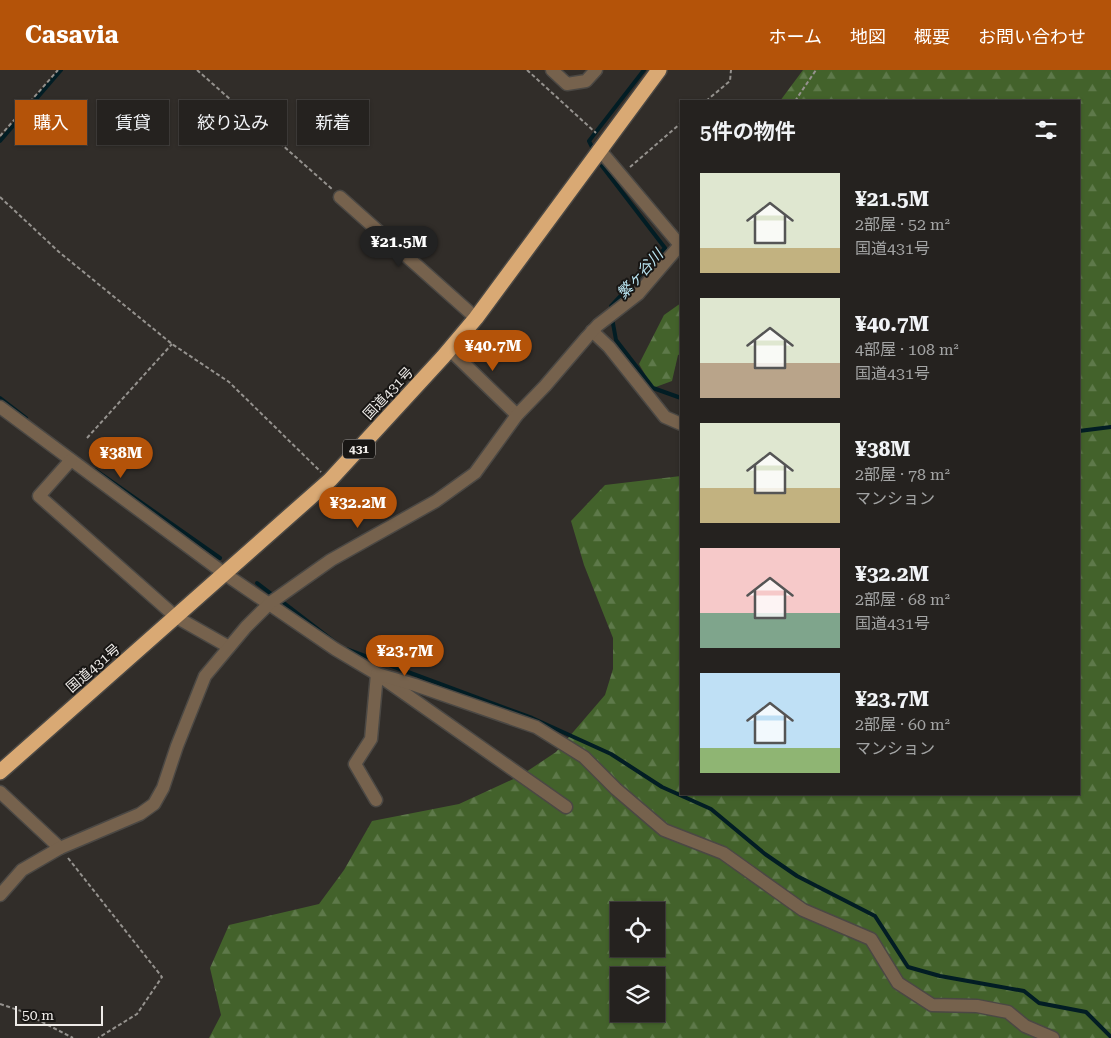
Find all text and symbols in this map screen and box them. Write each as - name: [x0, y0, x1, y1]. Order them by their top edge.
- text: Casavia: [25, 21, 118, 49]
- text: ホーム: [769, 26, 822, 47]
- text: 地図: [850, 26, 886, 47]
- text: 概要: [914, 26, 950, 47]
- text: お問い合わせ: [978, 26, 1086, 47]
- chip: 購入: [15, 100, 87, 145]
- chip: 賃貸: [97, 100, 169, 145]
- chip: 絞り込み: [179, 100, 287, 145]
- chip: 新着: [297, 100, 369, 145]
- icon: filters: [1032, 116, 1060, 144]
- text: 5件の物件: [700, 120, 796, 144]
- text: ¥21.5M: [855, 187, 929, 211]
- icon: home: [740, 193, 800, 253]
- text: 2部屋 · 52 m²: [855, 215, 950, 234]
- pin: ¥21.5M: [358, 226, 440, 268]
- text: ¥21.5M: [371, 232, 427, 251]
- text: 国道431号: [855, 239, 930, 258]
- water label: 繁ヶ谷川: [613, 244, 668, 302]
- text: ¥40.7M: [855, 312, 929, 336]
- icon: home: [740, 318, 800, 378]
- pin: ¥40.7M: [452, 330, 534, 372]
- text: ¥40.7M: [465, 336, 521, 355]
- text: 4部屋 · 108 m²: [855, 340, 959, 359]
- street label: 国道431号: [360, 364, 416, 422]
- text: 国道431号: [855, 364, 930, 383]
- pin: ¥38M: [91, 436, 151, 479]
- text: ¥38M: [855, 437, 911, 461]
- road number: 431: [343, 439, 375, 458]
- text: ¥38M: [100, 443, 142, 462]
- icon: home: [740, 443, 800, 503]
- text: 2部屋 · 78 m²: [855, 465, 950, 484]
- pin: ¥32.2M: [317, 486, 399, 529]
- text: マンション: [855, 489, 935, 508]
- text: ¥32.2M: [330, 493, 386, 512]
- text: ¥32.2M: [855, 562, 929, 586]
- icon: home: [740, 568, 800, 628]
- text: 2部屋 · 68 m²: [855, 590, 950, 609]
- text: 国道431号: [855, 614, 930, 633]
- pin: ¥23.7M: [364, 634, 446, 677]
- street label: 国道431号: [63, 640, 123, 696]
- text: ¥23.7M: [377, 641, 433, 660]
- text: ¥23.7M: [855, 687, 929, 711]
- icon: home: [740, 693, 800, 753]
- text: 2部屋 · 60 m²: [855, 715, 950, 734]
- text: マンション: [855, 739, 935, 758]
- map controls: [610, 902, 665, 1022]
- button: locate: [610, 902, 665, 957]
- button: layers: [610, 967, 665, 1022]
- scale bar: [15, 1003, 102, 1026]
- text: 50 m: [22, 1007, 54, 1023]

